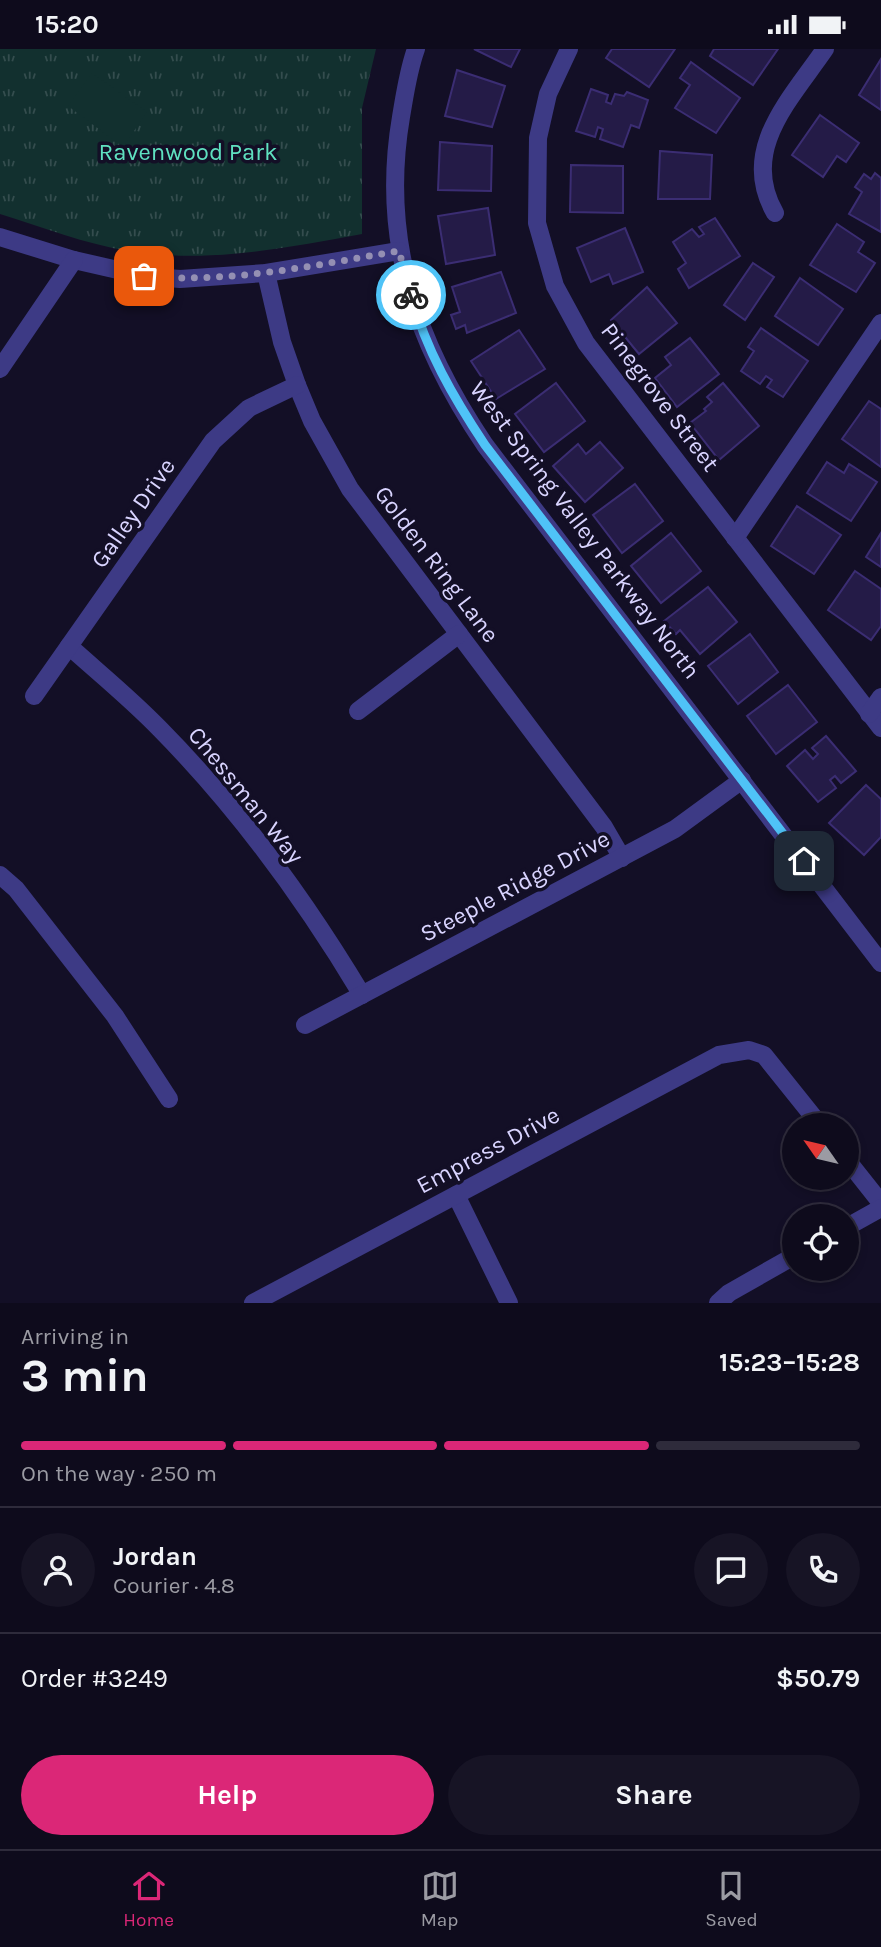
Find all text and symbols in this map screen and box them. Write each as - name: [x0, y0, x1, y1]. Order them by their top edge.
- text: 15:20: [35, 9, 99, 40]
- park label: Ravenwood Park: [98, 138, 278, 166]
- pin: [114, 246, 174, 306]
- icon: bag: [125, 257, 163, 295]
- courier: [376, 260, 446, 330]
- icon: bike: [392, 276, 430, 314]
- street label: Pinegrove Street: [595, 317, 725, 477]
- street label: West Spring Valley Parkway North: [464, 376, 706, 684]
- street label: Galley Drive: [85, 453, 181, 573]
- street label: Golden Ring Lane: [369, 480, 505, 648]
- street label: Chessman Way: [182, 721, 310, 869]
- street label: Steeple Ridge Drive: [415, 824, 615, 948]
- pin: [774, 831, 834, 891]
- icon: home: [785, 842, 823, 880]
- street label: Empress Drive: [412, 1101, 564, 1199]
- north arrow: [782, 1113, 859, 1190]
- map controls: [782, 1113, 859, 1281]
- button: locate: [782, 1204, 859, 1281]
- text: Arriving in: [21, 1323, 129, 1350]
- text: 15:23–15:28: [719, 1347, 860, 1378]
- text: 3 min: [21, 1349, 149, 1403]
- text: On the way · 250 m: [21, 1460, 217, 1487]
- button: person: [21, 1533, 95, 1607]
- button: chat: [694, 1533, 768, 1607]
- button: phone: [786, 1533, 860, 1607]
- text: Jordan: [113, 1541, 197, 1572]
- text: Courier · 4.8: [113, 1572, 235, 1599]
- text: Order #3249: [21, 1663, 168, 1694]
- text: $50.79: [776, 1663, 860, 1694]
- button: Help: [21, 1755, 434, 1835]
- button: Share: [448, 1755, 860, 1835]
- tab: Home: [123, 1867, 174, 1931]
- tab: Map: [421, 1867, 459, 1931]
- tab: Saved: [705, 1867, 758, 1931]

